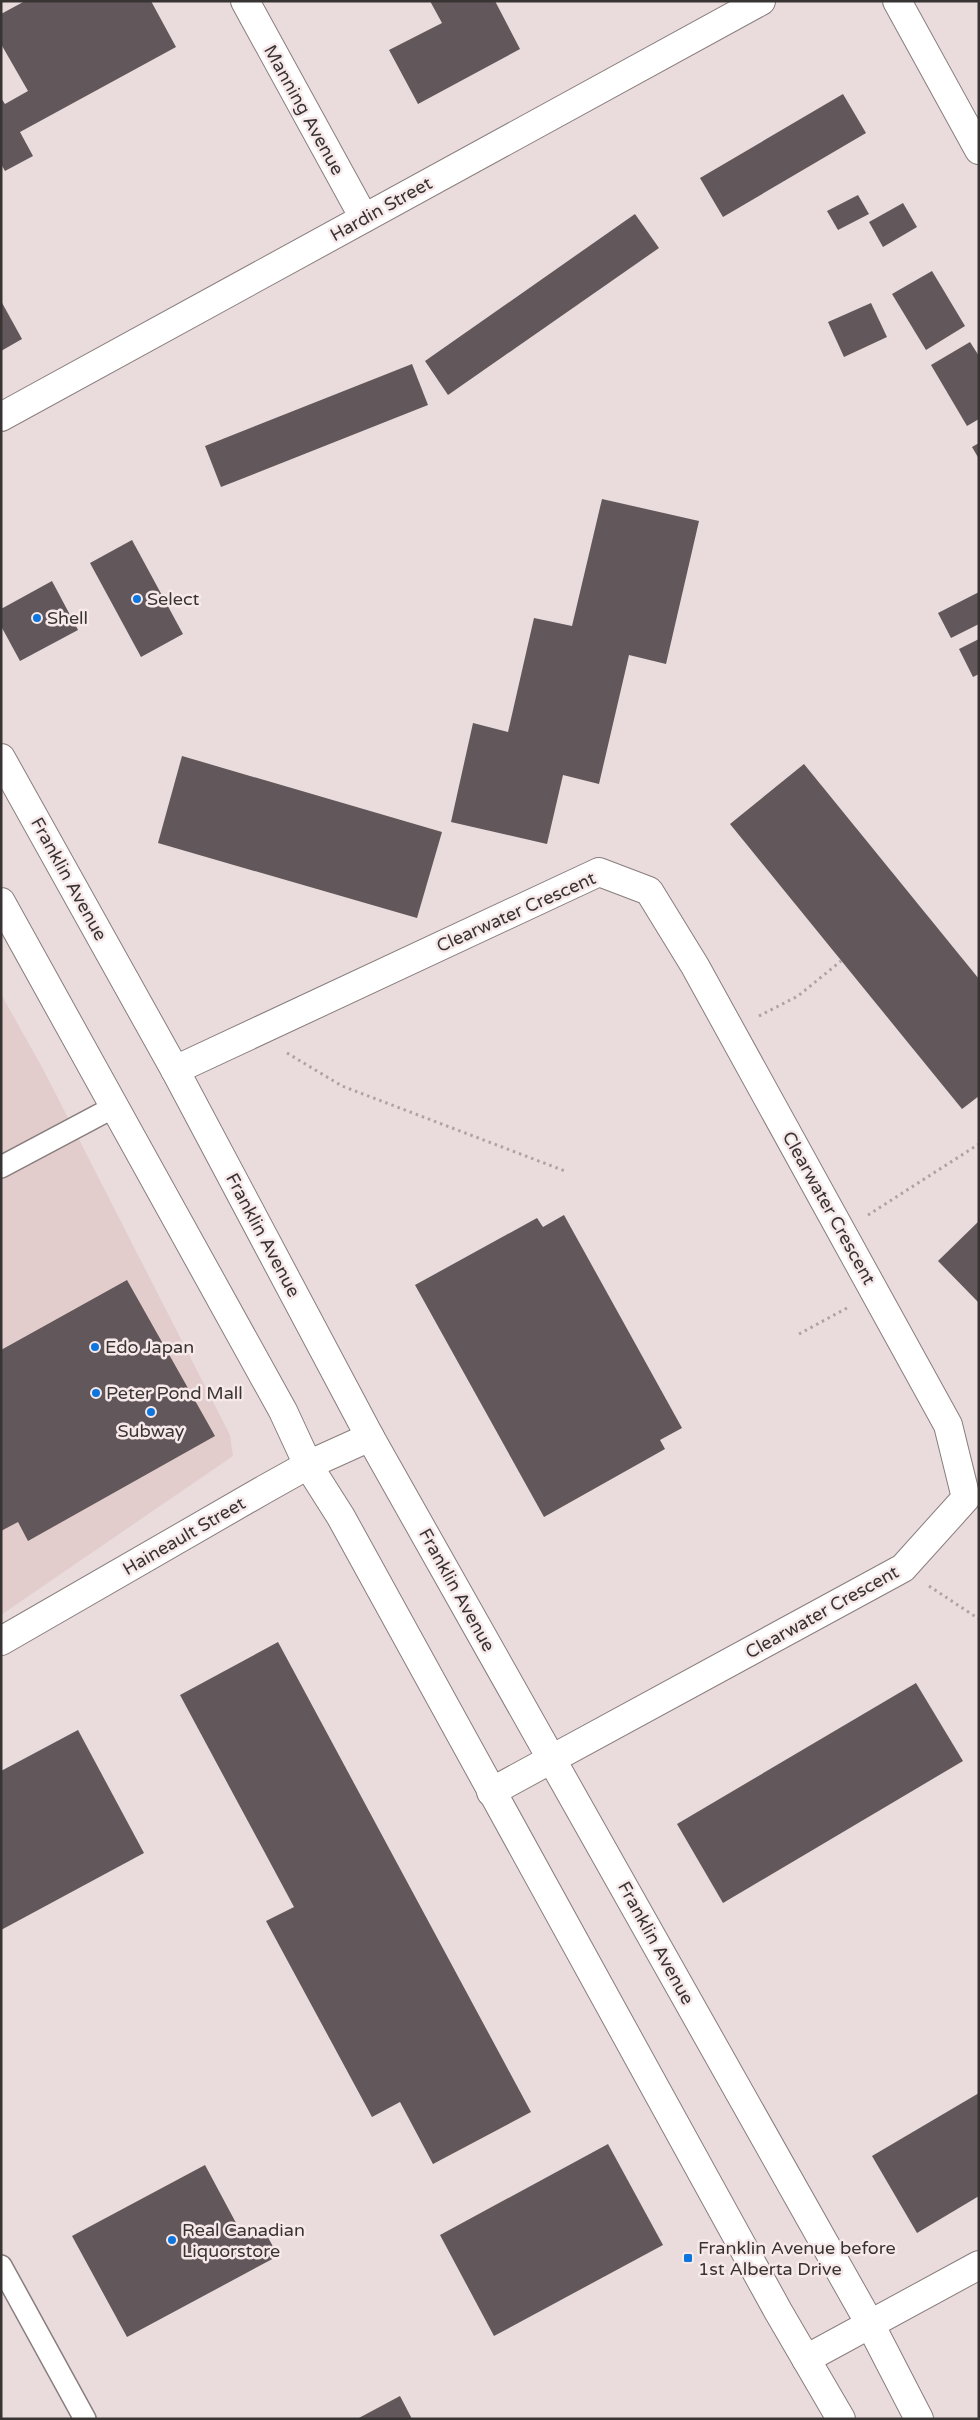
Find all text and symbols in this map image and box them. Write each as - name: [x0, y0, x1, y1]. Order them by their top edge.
- street label: Manning Avenue: [259, 41, 349, 179]
- street label: Hardin Street: [326, 172, 436, 246]
- place label: Select: [147, 588, 200, 610]
- marker: Select: [131, 593, 143, 605]
- place label: Shell: [47, 607, 88, 629]
- marker: Shell: [31, 612, 43, 624]
- street label: Franklin Avenue: [26, 814, 112, 944]
- street label: Clearwater Crescent: [433, 867, 599, 957]
- street label: Clearwater Crescent: [778, 1127, 880, 1289]
- street label: Franklin Avenue: [221, 1169, 305, 1301]
- place label: Edo Japan: [105, 1336, 194, 1358]
- marker: Edo Japan: [89, 1341, 101, 1353]
- place label: Peter Pond Mall: [106, 1382, 243, 1404]
- marker: Peter Pond Mall: [90, 1387, 102, 1399]
- marker: Subway: [145, 1406, 157, 1418]
- place label: Subway: [118, 1420, 185, 1442]
- street label: Haineault Street: [119, 1492, 249, 1580]
- street label: Franklin Avenue: [414, 1525, 500, 1655]
- street label: Clearwater Crescent: [741, 1561, 903, 1663]
- street label: Franklin Avenue: [613, 1878, 699, 2008]
- place label: Real Canadian Liquorstore: [182, 2219, 305, 2262]
- marker: Real Canadian Liquorstore: [166, 2234, 178, 2246]
- place label: Franklin Avenue before 1st Alberta Drive: [698, 2237, 896, 2280]
- marker: Franklin Avenue before 1st Alberta Drive: [682, 2252, 694, 2264]

